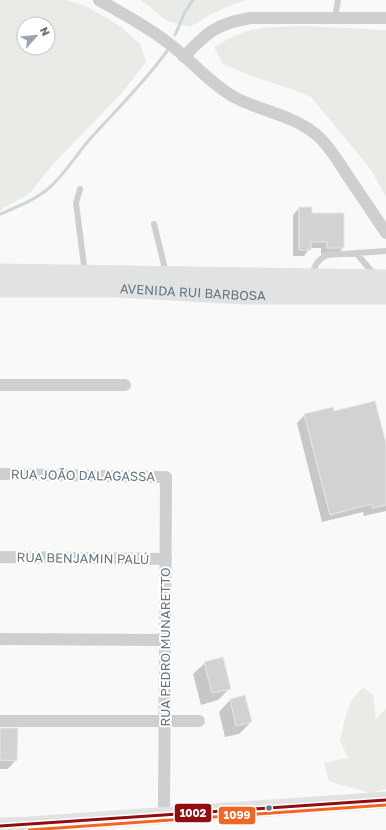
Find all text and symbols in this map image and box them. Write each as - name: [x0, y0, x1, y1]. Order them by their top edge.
- north arrow: [16, 16, 56, 56]
- text: N: [38, 25, 53, 38]
- street label: AVENIDA RUI BARBOSA: [120, 280, 266, 303]
- street label: RUA JOÃO DALAGASSA: [11, 466, 156, 484]
- street label: RUA BENJAMIN PALÚ: [16, 549, 150, 567]
- street label: RUA PEDRO MUNARETTO: [157, 567, 173, 727]
- line badge: 1002: [174, 803, 212, 823]
- unlabelled marker: [264, 803, 274, 813]
- text: 1002: [180, 806, 207, 819]
- line badge: 1099: [218, 806, 256, 825]
- text: 1099: [224, 808, 250, 821]

